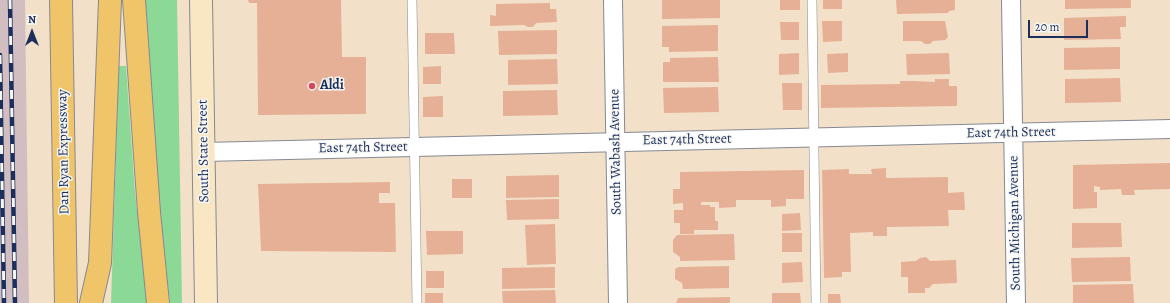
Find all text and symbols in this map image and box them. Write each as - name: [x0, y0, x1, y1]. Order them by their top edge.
- north arrow: [12, 12, 52, 52]
- text: N: [28, 12, 36, 27]
- scale bar: [1030, 12, 1090, 38]
- text: 20 m: [1035, 19, 1059, 35]
- place label: Aldi: [320, 78, 344, 94]
- marker: Aldi: [307, 81, 317, 91]
- street label: Dan Ryan Expressway: [55, 89, 73, 215]
- street label: South Wabash Avenue: [606, 89, 626, 215]
- street label: South State Street: [195, 99, 213, 203]
- street label: East 74th Street: [966, 124, 1056, 142]
- street label: East 74th Street: [642, 131, 732, 149]
- street label: East 74th Street: [318, 139, 408, 157]
- street label: South Michigan Avenue: [1005, 155, 1025, 291]

